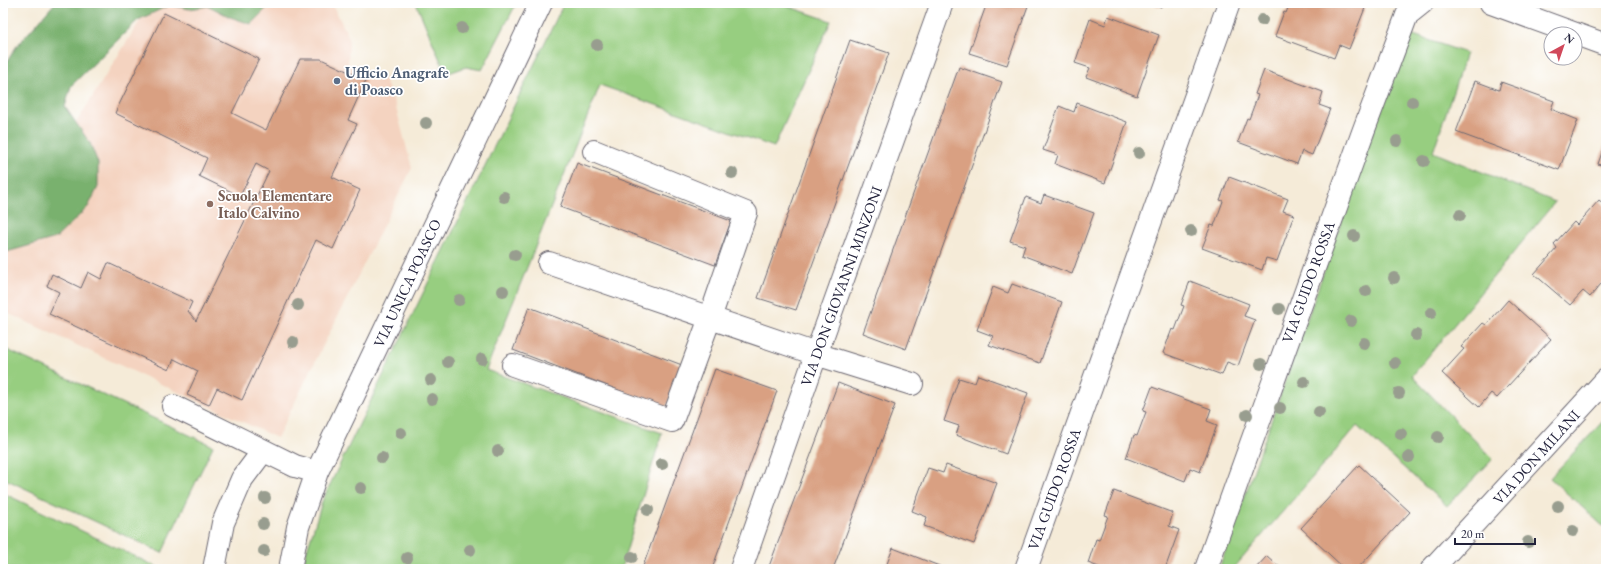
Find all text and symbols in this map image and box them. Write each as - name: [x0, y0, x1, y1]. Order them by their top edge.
- north arrow: [1543, 26, 1583, 66]
- text: N: [1562, 30, 1577, 47]
- place label: Ufficio Anagrafe di Poasco: [345, 63, 449, 99]
- marker: Ufficio Anagrafe di Poasco: [332, 76, 342, 86]
- street label: VIA DON GIOVANNI MINZONI: [796, 183, 886, 389]
- place label: Scuola Elementare Italo Calvino: [218, 186, 332, 222]
- marker: Scuola Elementare Italo Calvino: [205, 199, 215, 209]
- street label: VIA UNICA POASCO: [369, 216, 445, 350]
- street label: VIA GUIDO ROSSA: [1277, 218, 1339, 345]
- street label: VIA DON MILANI: [1488, 406, 1584, 508]
- street label: VIA GUIDO ROSSA: [1023, 425, 1085, 552]
- scale bar: [1455, 520, 1535, 546]
- text: 20 m: [1461, 526, 1485, 542]

